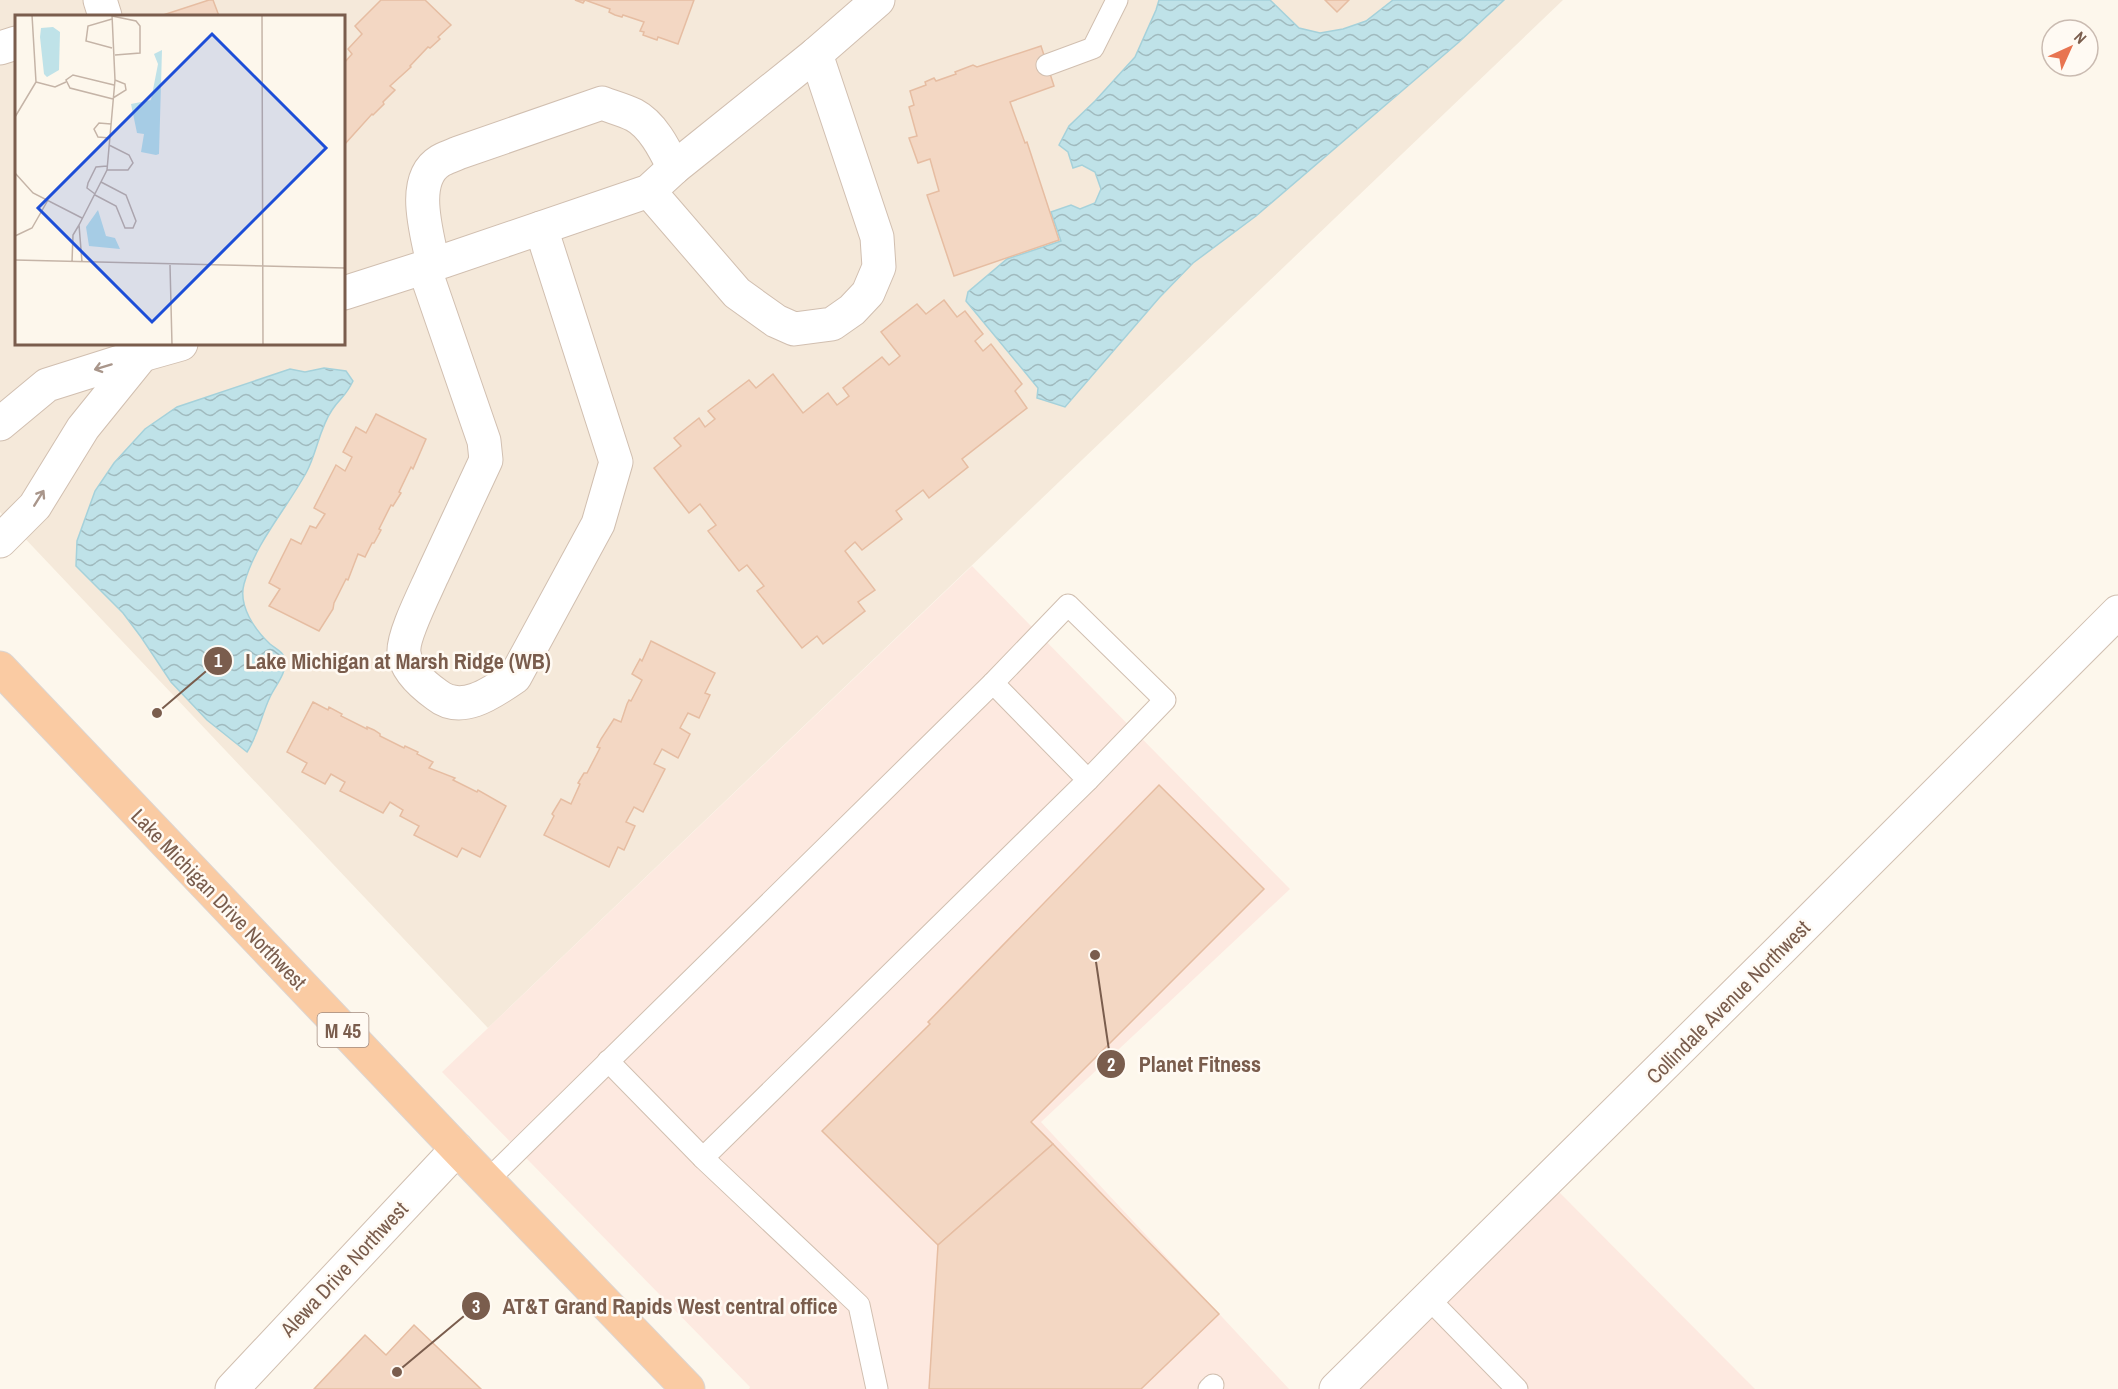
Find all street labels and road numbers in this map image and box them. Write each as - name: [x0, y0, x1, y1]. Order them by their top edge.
- street label: Lake Michigan Drive Northwest: [125, 802, 313, 996]
- street label: Collindale Avenue Northwest: [1640, 914, 1816, 1090]
- road number: M 45: [318, 1013, 368, 1047]
- street label: Alewa Drive Northwest: [273, 1195, 414, 1344]

